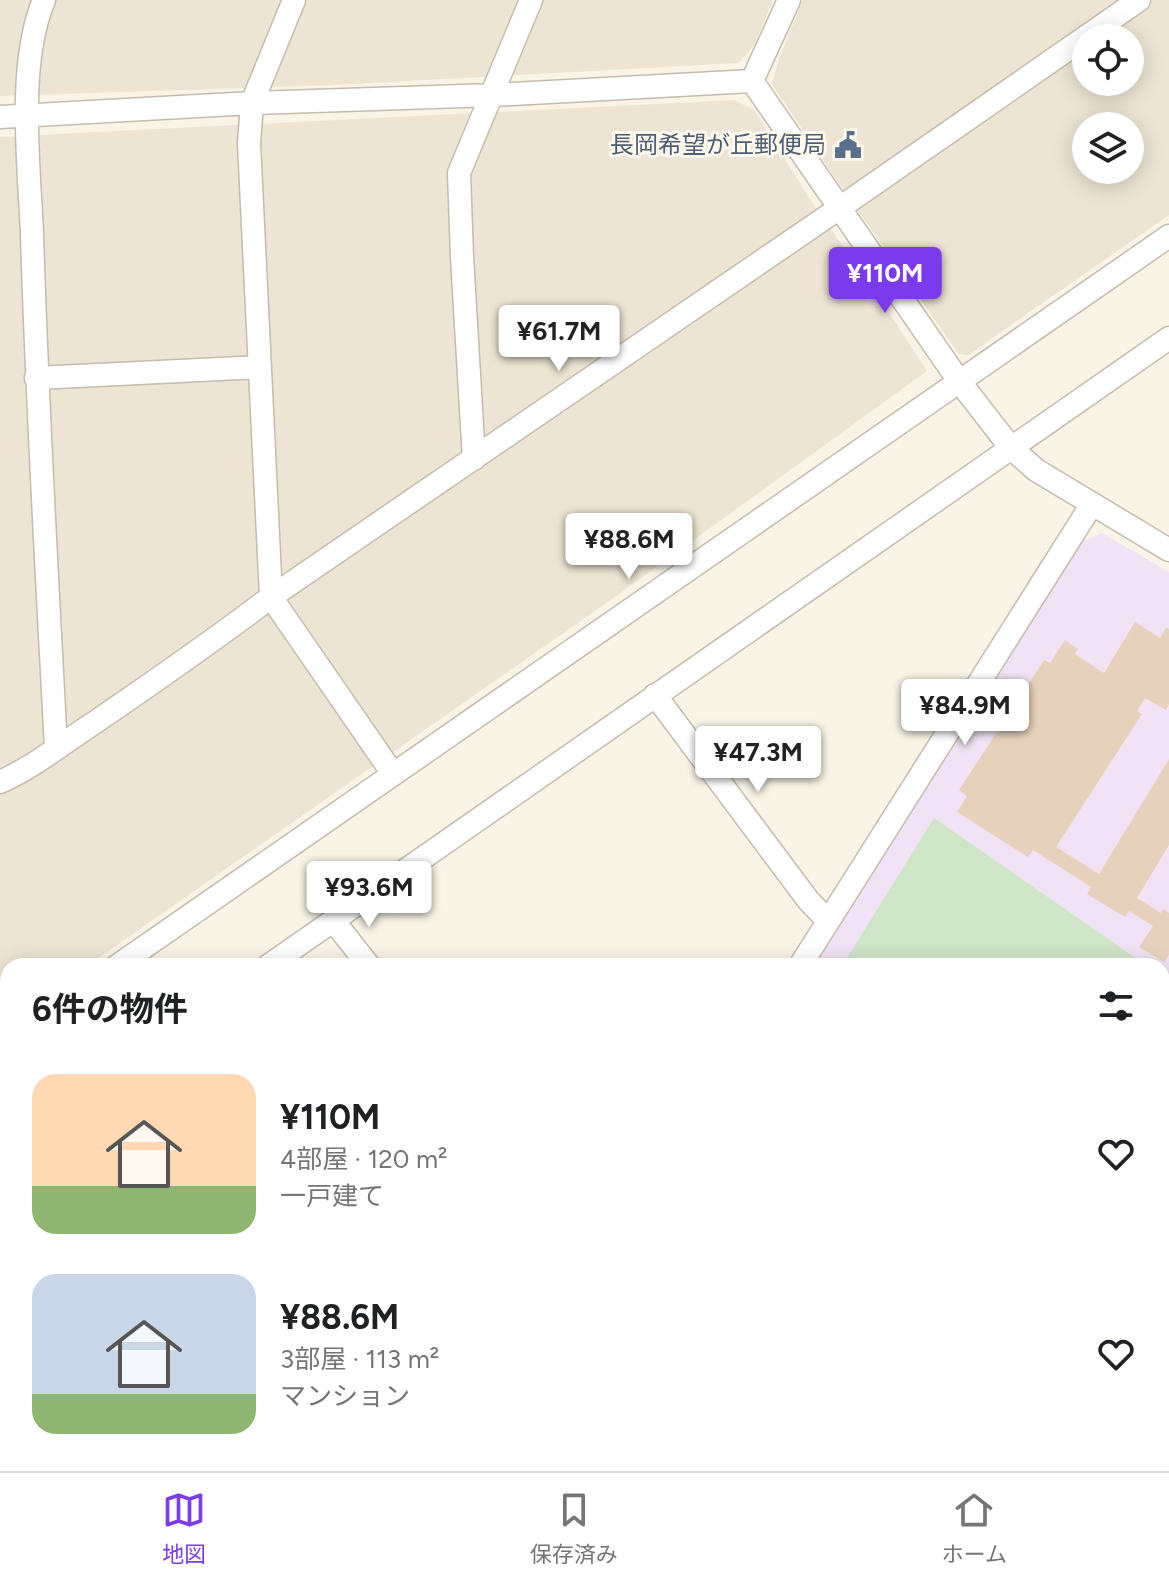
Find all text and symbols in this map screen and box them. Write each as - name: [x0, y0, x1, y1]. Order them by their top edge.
- map controls: [1072, 24, 1144, 184]
- button: locate: [1072, 24, 1144, 96]
- button: layers: [1072, 112, 1144, 184]
- place label: 長岡希望が丘郵便局: [610, 130, 826, 159]
- public building icon: 長岡希望が丘郵便局: [833, 130, 863, 160]
- pin: ¥110M: [829, 247, 941, 315]
- text: ¥110M: [847, 257, 923, 289]
- pin: ¥61.7M: [494, 305, 624, 373]
- text: ¥61.7M: [517, 315, 601, 347]
- pin: ¥88.6M: [564, 513, 694, 581]
- text: ¥88.6M: [583, 523, 675, 555]
- pin: ¥84.9M: [900, 679, 1030, 747]
- text: ¥84.9M: [919, 689, 1011, 721]
- pin: ¥47.3M: [693, 726, 823, 794]
- text: ¥47.3M: [713, 736, 803, 768]
- pin: ¥93.6M: [304, 861, 434, 929]
- text: ¥93.6M: [325, 871, 413, 903]
- icon: filters: [1094, 984, 1138, 1028]
- text: 6件の物件: [32, 989, 188, 1030]
- text: ¥110M: [280, 1097, 380, 1138]
- icon: home: [96, 1106, 192, 1202]
- icon: heart: [1094, 1132, 1138, 1176]
- text: 4部屋 · 120 m²: [280, 1143, 447, 1175]
- text: 一戸建て: [280, 1180, 384, 1212]
- text: ¥88.6M: [280, 1297, 399, 1338]
- icon: home: [96, 1306, 192, 1402]
- icon: heart: [1094, 1332, 1138, 1376]
- text: 3部屋 · 113 m²: [280, 1343, 439, 1375]
- text: マンション: [280, 1380, 410, 1412]
- tab: 地図: [162, 1488, 206, 1568]
- tab: 保存済み: [530, 1488, 618, 1568]
- tab: ホーム: [942, 1488, 1007, 1568]

